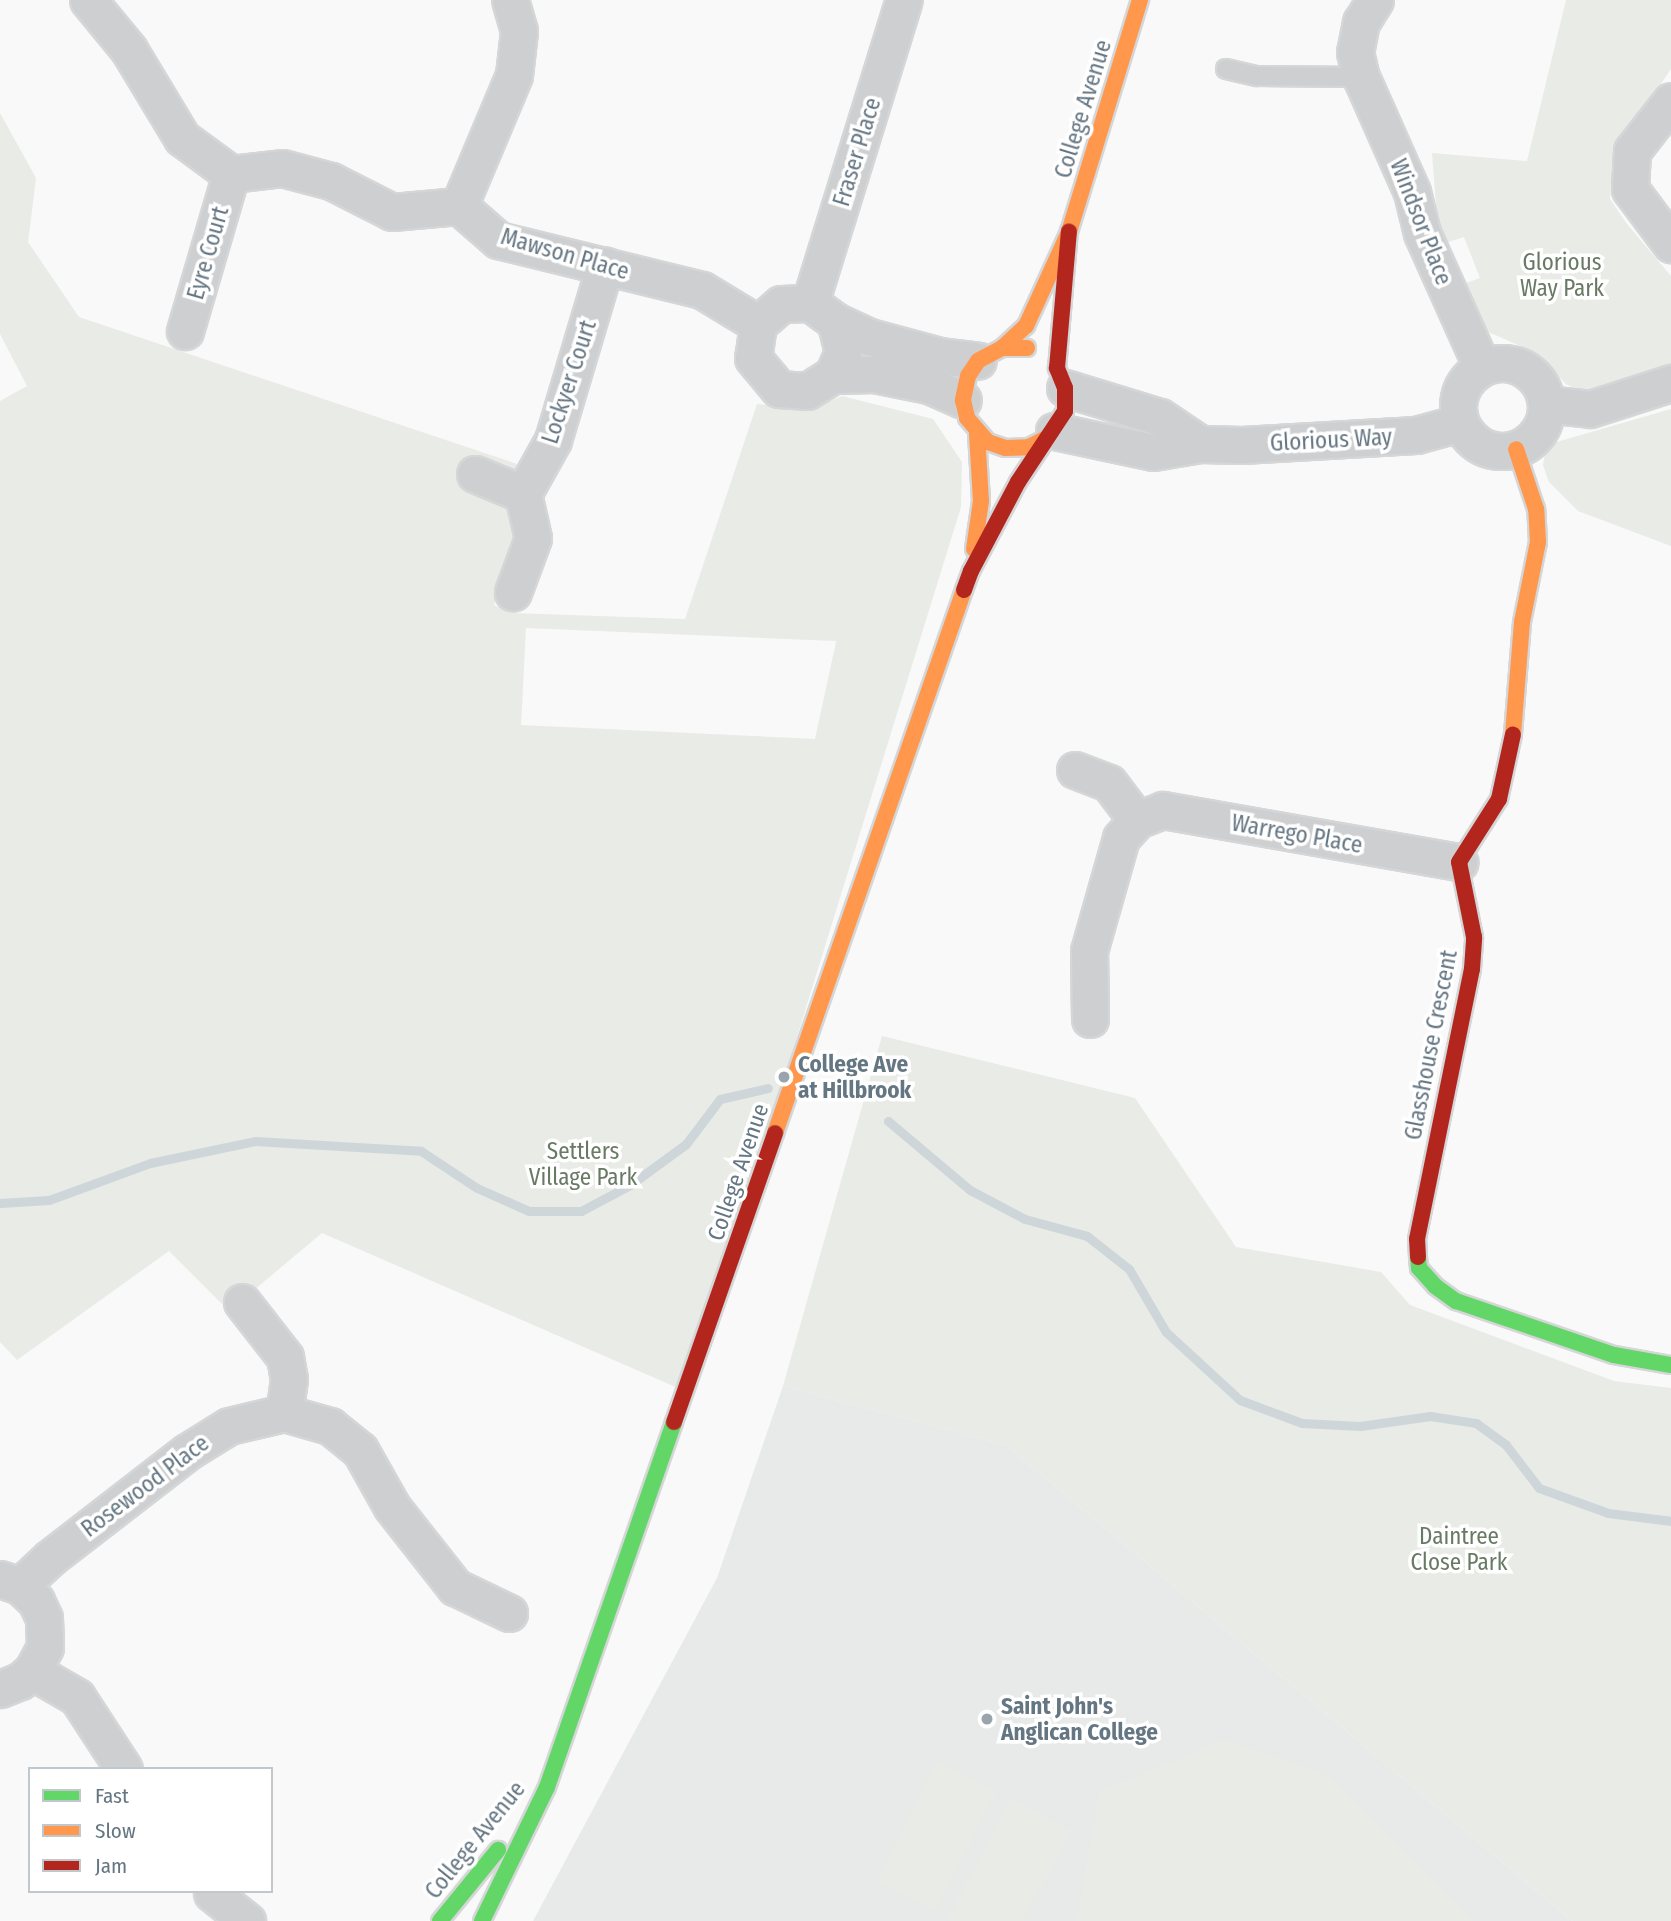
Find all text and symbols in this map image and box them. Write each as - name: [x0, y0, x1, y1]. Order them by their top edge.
- street label: College Avenue: [1049, 37, 1117, 181]
- street label: Fraser Place: [827, 94, 887, 210]
- street label: Windsor Place: [1384, 155, 1458, 289]
- street label: Eyre Court: [182, 203, 234, 303]
- street label: Mawson Place: [498, 223, 632, 285]
- park label: Glorious Way Park: [1520, 248, 1604, 302]
- street label: Lockyer Court: [536, 317, 602, 447]
- street label: Glorious Way: [1269, 423, 1393, 457]
- street label: Warrego Place: [1229, 809, 1365, 859]
- street label: Glasshouse Crescent: [1399, 948, 1463, 1142]
- place label: College Ave at Hillbrook: [798, 1050, 911, 1104]
- marker: College Ave at Hillbrook: [776, 1069, 792, 1085]
- street label: College Avenue: [702, 1100, 774, 1244]
- park label: Settlers Village Park: [529, 1137, 637, 1191]
- street label: Rosewood Place: [76, 1429, 214, 1543]
- park label: Daintree Close Park: [1411, 1522, 1507, 1576]
- place label: Saint John's Anglican College: [1001, 1692, 1158, 1746]
- marker: Saint John's Anglican College: [979, 1711, 995, 1727]
- legend: [28, 1767, 273, 1893]
- street label: College Avenue: [419, 1776, 531, 1904]
- text: Fast: [95, 1783, 129, 1809]
- text: Slow: [95, 1818, 136, 1844]
- text: Jam: [95, 1853, 127, 1879]

